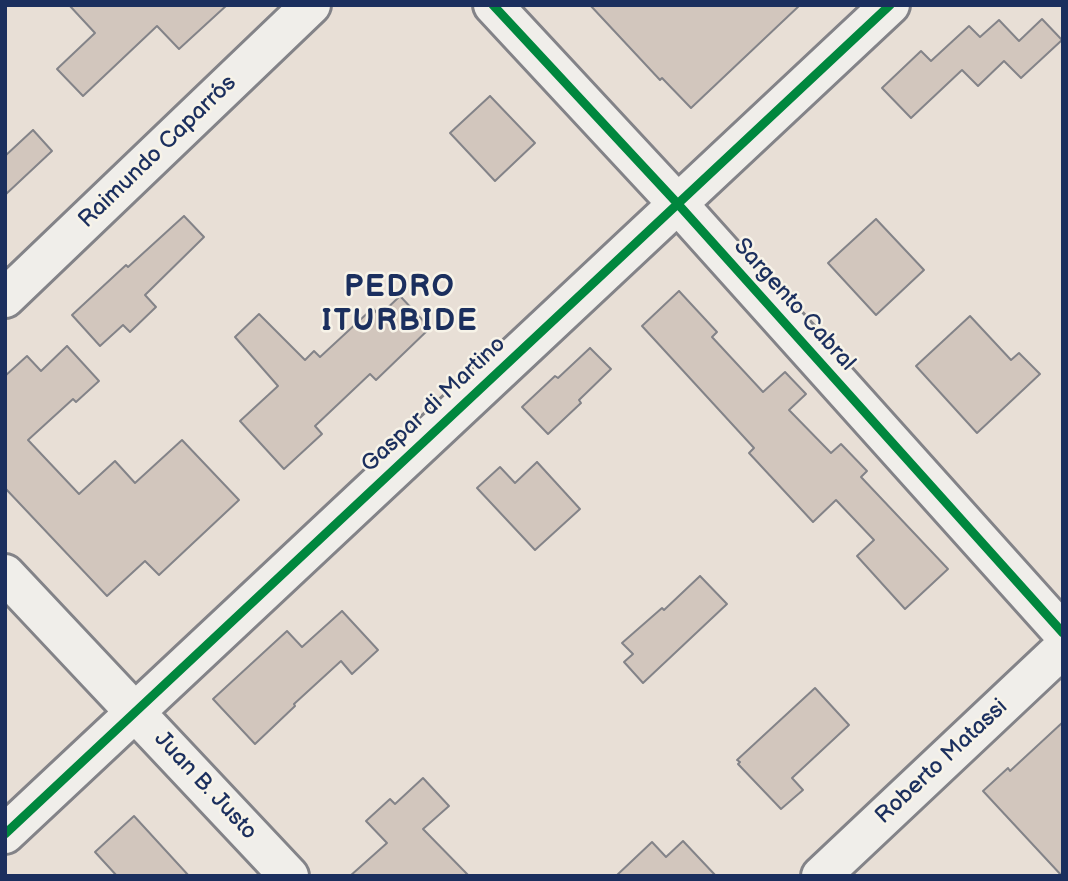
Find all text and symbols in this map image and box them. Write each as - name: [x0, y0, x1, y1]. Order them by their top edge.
- street label: Raimundo Caparrós: [74, 70, 242, 234]
- street label: Sargento Cabral: [727, 233, 861, 377]
- district label: PEDRO ITURBIDE: [323, 270, 477, 340]
- street label: Gaspar di Martino: [356, 331, 512, 479]
- street label: Roberto Matassi: [870, 694, 1014, 830]
- street label: Juan B. Justo: [148, 726, 262, 846]

